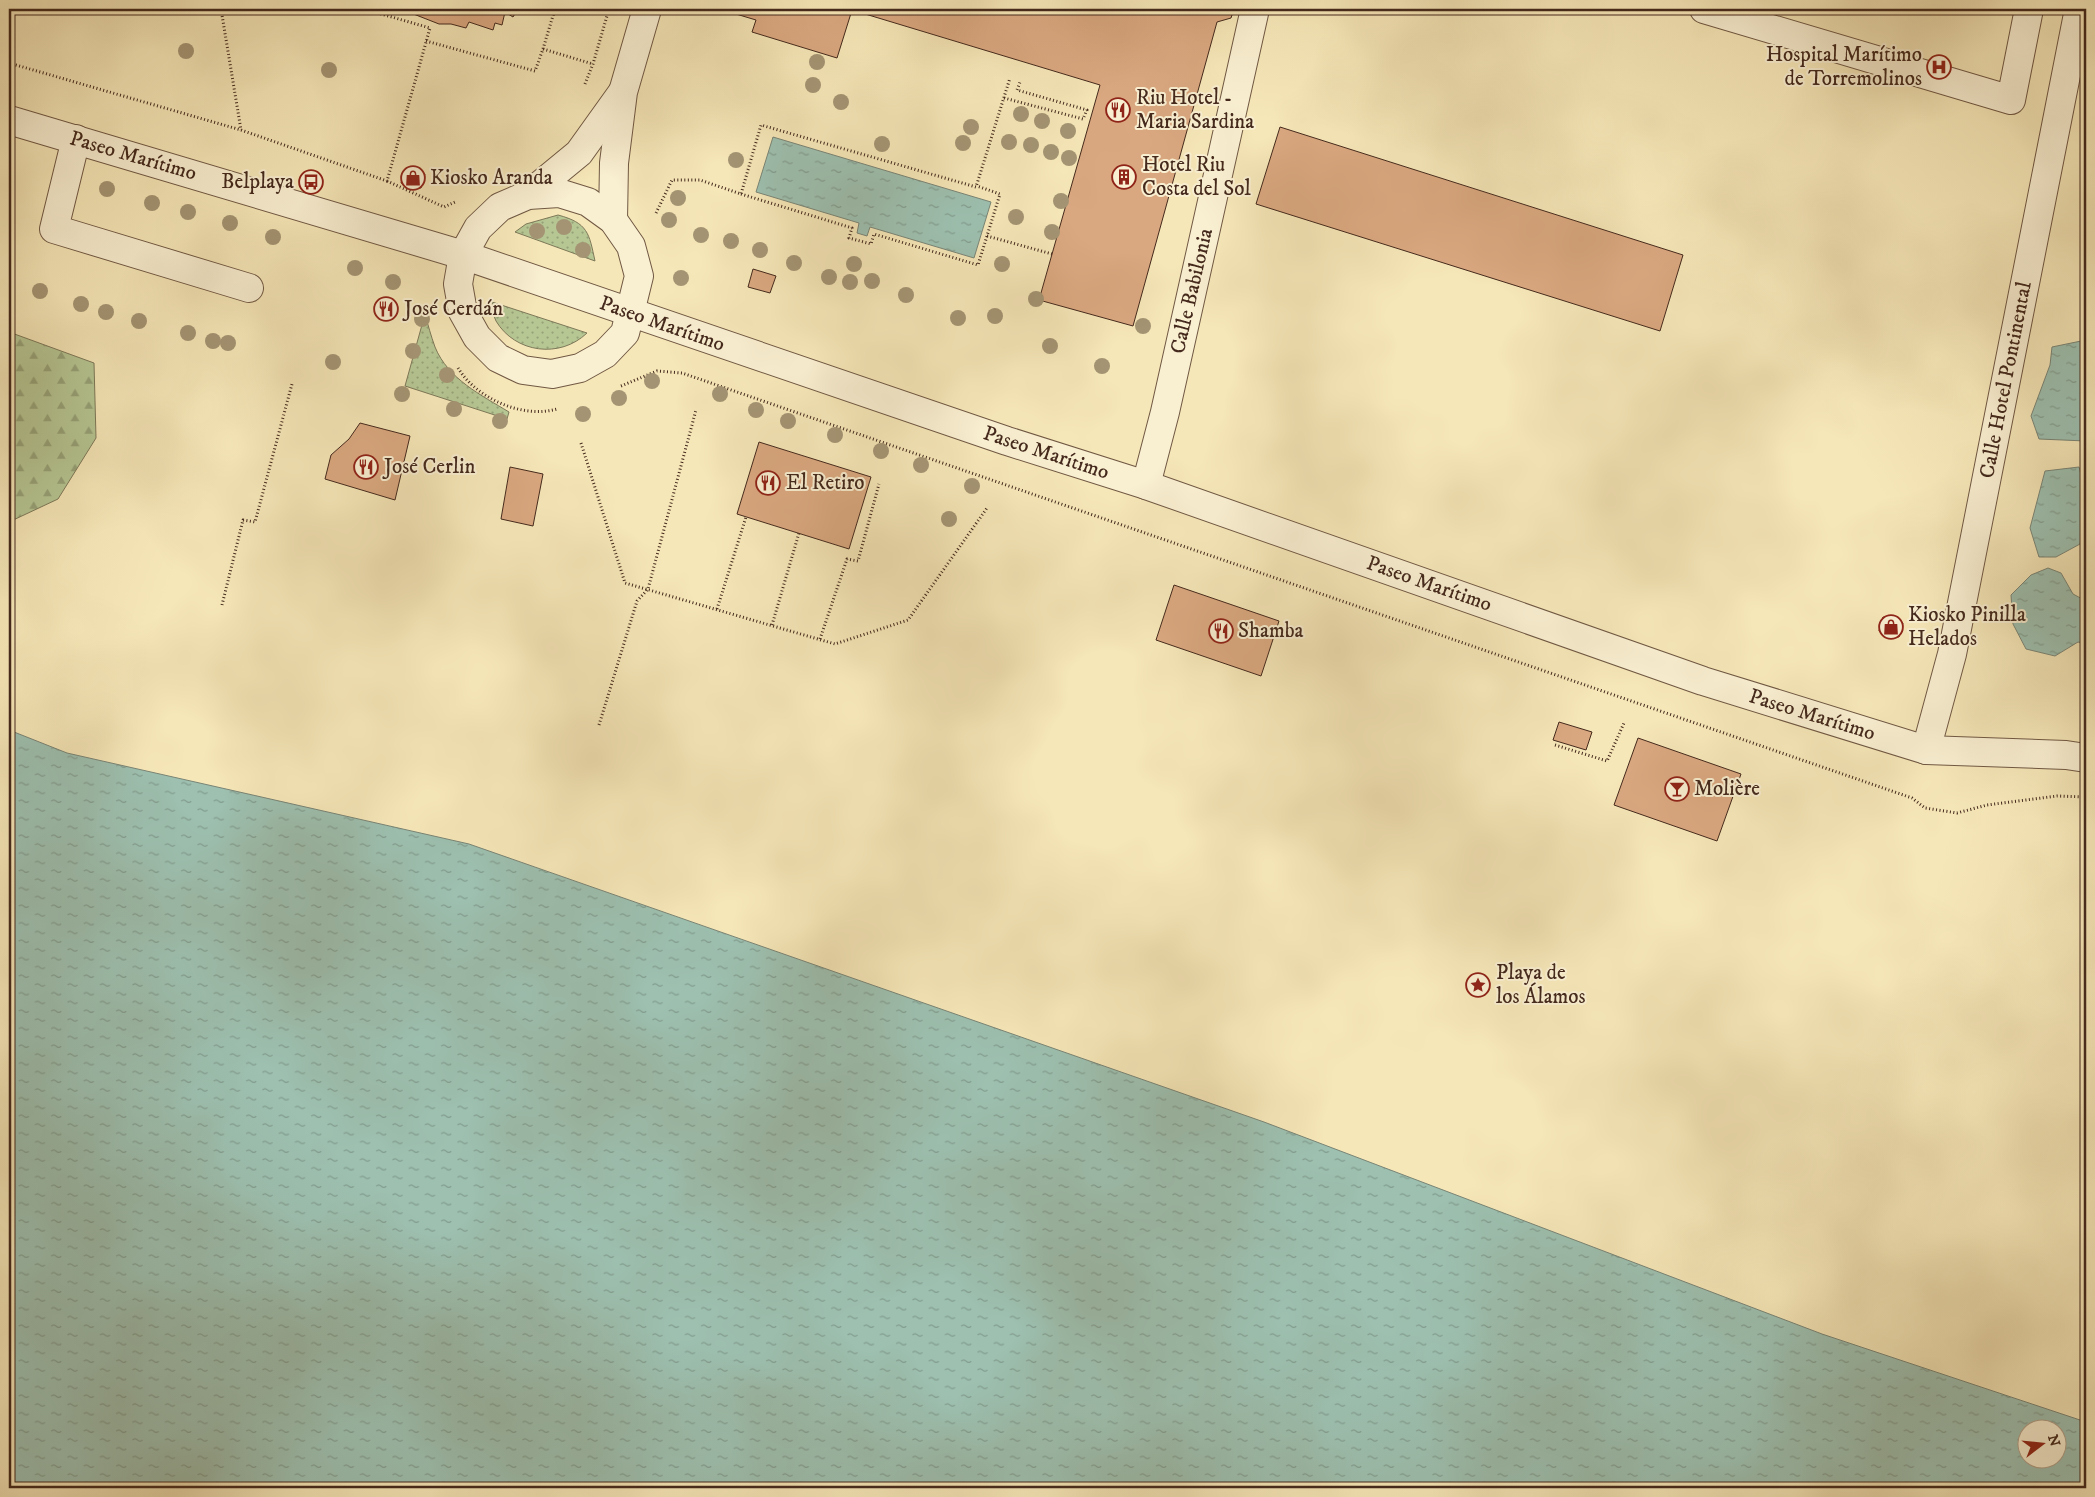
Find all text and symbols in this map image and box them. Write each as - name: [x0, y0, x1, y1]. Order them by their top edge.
- place label: Hospital Marítimo de Torremolinos: [1766, 42, 1922, 92]
- hospital icon: Hospital Marítimo de Torremolinos: [1926, 54, 1952, 80]
- place label: Riu Hotel - Maria Sardina: [1136, 85, 1254, 135]
- restaurant icon: Riu Hotel - Maria Sardina: [1105, 97, 1131, 123]
- street label: Paseo Marítimo: [67, 125, 199, 187]
- place label: Hotel Riu Costa del Sol: [1142, 152, 1251, 202]
- building icon: Hotel Riu Costa del Sol: [1111, 164, 1137, 190]
- shop icon: Kiosko Aranda: [400, 165, 426, 191]
- place label: Kiosko Aranda: [430, 165, 553, 191]
- place label: Belplaya: [221, 169, 294, 195]
- bus stop icon: Belplaya: [298, 169, 324, 195]
- street label: Calle Babilonia: [1165, 226, 1219, 356]
- street label: Calle Hotel Pontinental: [1974, 279, 2038, 481]
- street label: Paseo Marítimo: [596, 290, 728, 358]
- restaurant icon: José Cerdán: [373, 296, 399, 322]
- place label: José Cerdán: [402, 296, 503, 322]
- street label: Paseo Marítimo: [980, 420, 1112, 486]
- restaurant icon: José Cerlin: [353, 454, 379, 480]
- place label: José Cerlin: [382, 454, 475, 480]
- restaurant icon: El Retiro: [755, 470, 781, 496]
- place label: El Retiro: [786, 470, 864, 496]
- street label: Paseo Marítimo: [1363, 550, 1495, 618]
- place label: Kiosko Pinilla Helados: [1908, 602, 2026, 652]
- shop icon: Kiosko Pinilla Helados: [1878, 614, 1904, 640]
- restaurant icon: Shamba: [1208, 618, 1234, 644]
- place label: Shamba: [1238, 618, 1303, 644]
- street label: Paseo Marítimo: [1746, 683, 1878, 747]
- bar icon: Molière: [1664, 776, 1690, 802]
- place label: Molière: [1694, 776, 1760, 802]
- place label: Playa de los Álamos: [1496, 960, 1586, 1010]
- place icon: Playa de los Álamos: [1465, 972, 1491, 998]
- north arrow: [2018, 1420, 2068, 1470]
- text: N: [2043, 1433, 2064, 1449]

